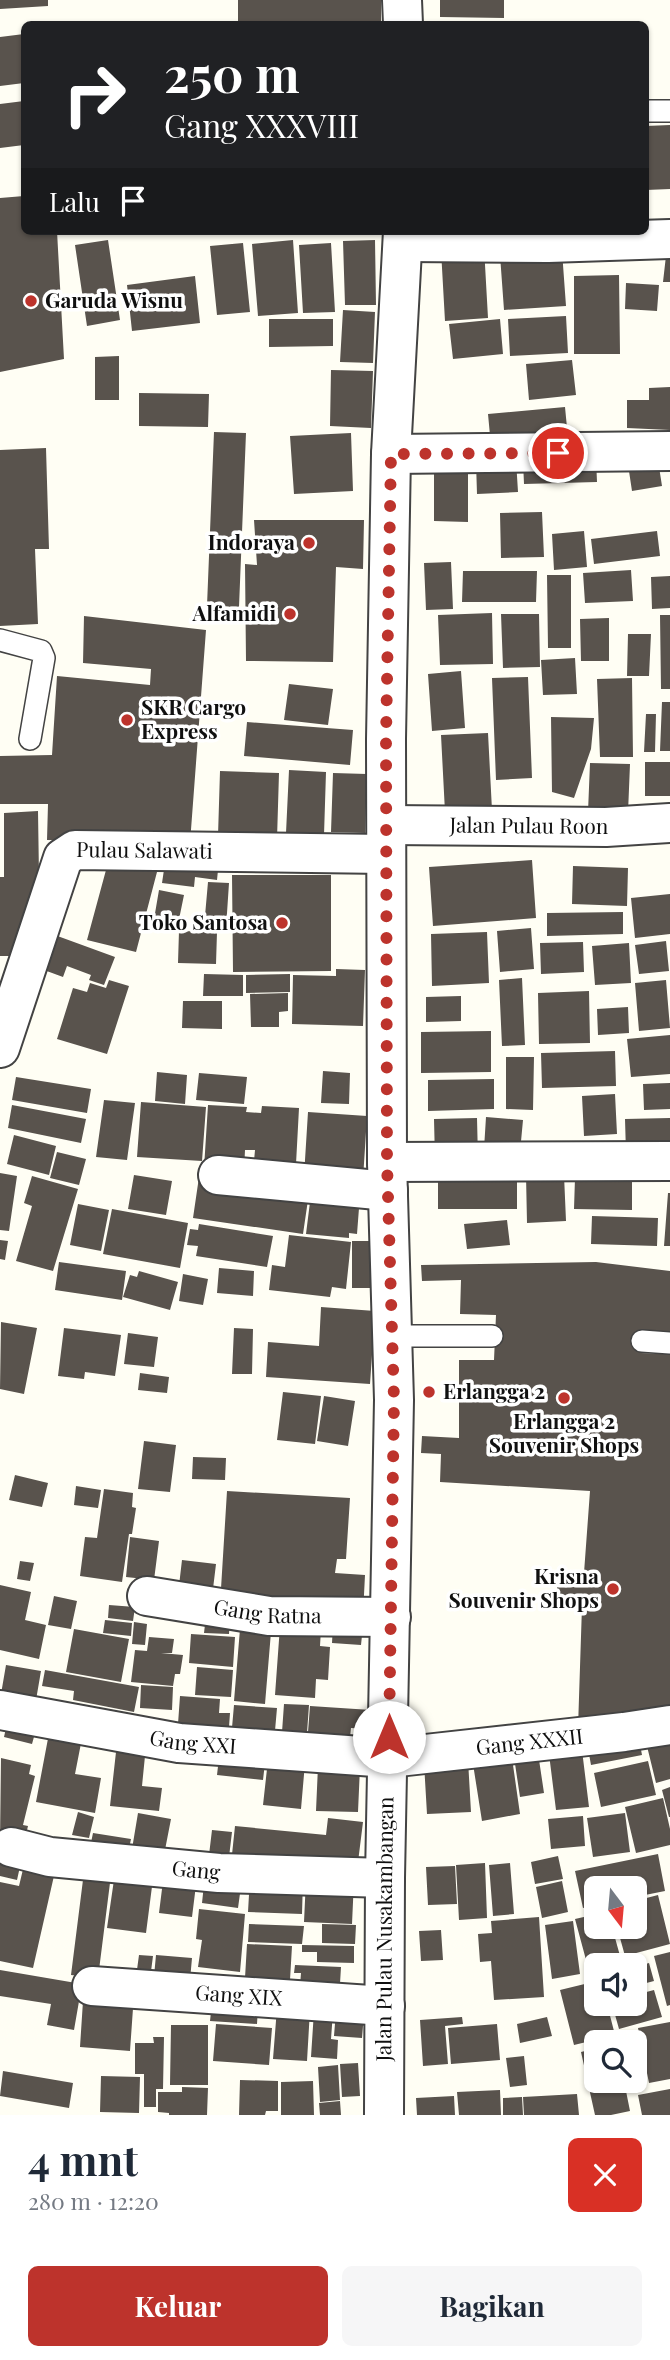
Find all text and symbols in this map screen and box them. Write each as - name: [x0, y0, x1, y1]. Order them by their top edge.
- text: 250 m: [164, 40, 300, 105]
- icon: right: [49, 49, 140, 140]
- text: Gang XXXVIII: [164, 103, 359, 146]
- icon: arrive: [114, 182, 152, 220]
- text: Lalu: [49, 184, 100, 219]
- place label: Garuda Wisnu: [45, 285, 183, 313]
- marker: Garuda Wisnu: [23, 293, 39, 309]
- pin: [528, 423, 588, 483]
- icon: arrive: [539, 434, 577, 472]
- place label: Indoraya: [208, 527, 295, 555]
- marker: Indoraya: [301, 535, 317, 551]
- place label: Alfamidi: [191, 598, 276, 626]
- marker: Alfamidi: [282, 606, 298, 622]
- place label: SKR Cargo Express: [141, 692, 246, 744]
- marker: SKR Cargo Express: [119, 712, 135, 728]
- street label: Jalan Pulau Roon: [449, 810, 609, 839]
- street label: Pulau Salawati: [76, 834, 213, 864]
- place label: Toko Santosa: [139, 907, 268, 935]
- marker: Toko Santosa: [274, 915, 290, 931]
- place label: Erlangga 2: [443, 1376, 545, 1404]
- marker: Erlangga 2: [421, 1384, 437, 1400]
- marker: Erlangga 2 Souvenir Shops: [556, 1390, 572, 1406]
- place label: Erlangga 2 Souvenir Shops: [489, 1406, 639, 1458]
- place label: Krisna Souvenir Shops: [449, 1561, 599, 1613]
- marker: Krisna Souvenir Shops: [605, 1581, 621, 1597]
- street label: Gang Ratna: [212, 1591, 322, 1628]
- position arrow: [352, 1700, 426, 1774]
- street label: Gang XXXII: [474, 1721, 584, 1760]
- street label: Gang XXI: [148, 1722, 238, 1759]
- street label: Jalan Pulau Nusakambangan: [368, 1796, 399, 2063]
- street label: Gang: [171, 1853, 222, 1885]
- north arrow: [584, 1876, 648, 1939]
- map controls: [584, 1876, 647, 2093]
- button: sound: [584, 1953, 647, 2016]
- street label: Gang XIX: [194, 1977, 284, 2011]
- button: search: [584, 2030, 647, 2093]
- text: 4 mnt: [28, 2131, 138, 2187]
- button: close: [568, 2138, 642, 2212]
- text: 280 m · 12:20: [28, 2185, 159, 2216]
- button: Keluar: [28, 2266, 328, 2346]
- button: Bagikan: [342, 2266, 642, 2346]

